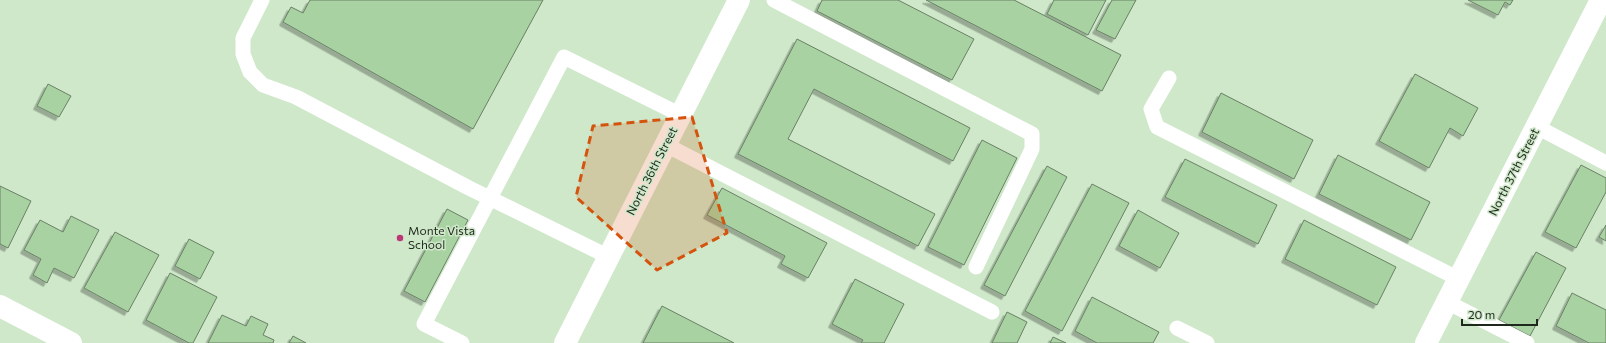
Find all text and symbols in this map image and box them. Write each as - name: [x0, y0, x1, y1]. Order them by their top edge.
- street label: North 36th Street: [623, 124, 679, 217]
- street label: North 37th Street: [1485, 125, 1541, 218]
- place label: Monte Vista School: [408, 223, 475, 251]
- marker: Monte Vista School: [395, 233, 405, 243]
- scale bar: [1462, 301, 1537, 327]
- text: 20 m: [1468, 307, 1495, 321]

